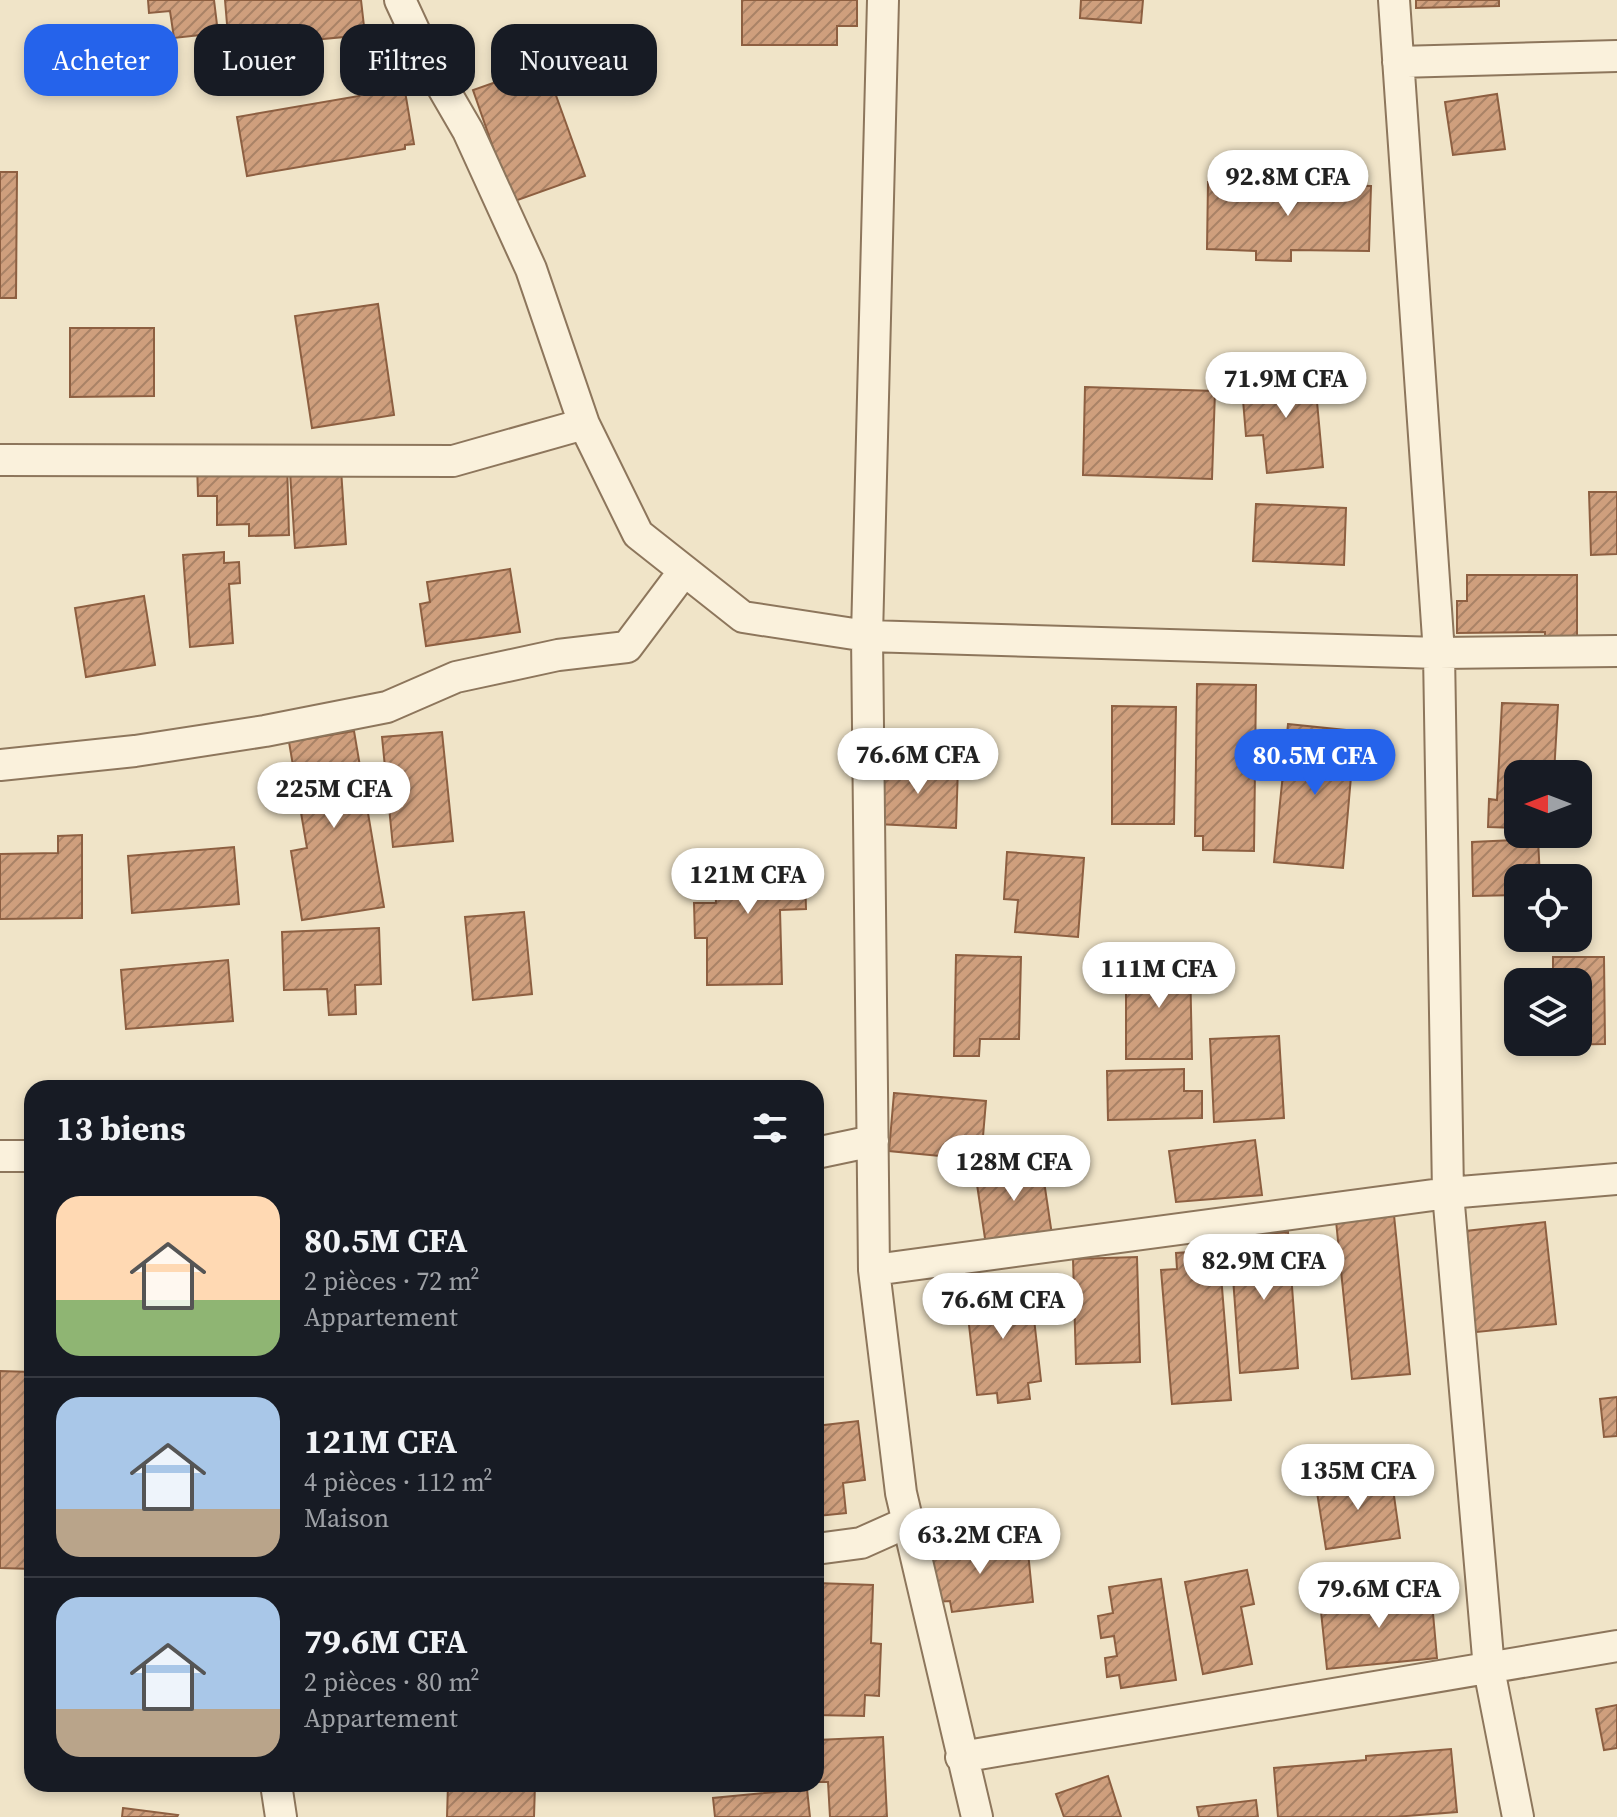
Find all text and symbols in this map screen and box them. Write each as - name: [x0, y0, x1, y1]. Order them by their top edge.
- chip: Acheter: [24, 24, 178, 96]
- chip: Louer: [194, 24, 324, 96]
- chip: Filtres: [340, 24, 475, 96]
- chip: Nouveau: [491, 24, 657, 96]
- pin: 92.8M CFA: [1196, 150, 1380, 218]
- text: 92.8M CFA: [1225, 158, 1351, 194]
- pin: 71.9M CFA: [1194, 352, 1378, 420]
- text: 71.9M CFA: [1223, 360, 1349, 396]
- pin: 76.6M CFA: [826, 728, 1010, 796]
- pin: 80.5M CFA: [1223, 729, 1407, 797]
- text: 76.6M CFA: [855, 736, 981, 772]
- text: 80.5M CFA: [1252, 737, 1378, 773]
- north arrow: [1504, 760, 1592, 848]
- map controls: [1504, 760, 1592, 1056]
- pin: 225M CFA: [251, 762, 417, 830]
- text: 225M CFA: [275, 770, 393, 806]
- pin: 121M CFA: [665, 848, 831, 916]
- text: 121M CFA: [689, 856, 807, 892]
- button: locate: [1504, 864, 1592, 952]
- pin: 111M CFA: [1076, 942, 1242, 1010]
- text: 111M CFA: [1100, 950, 1218, 986]
- button: layers: [1504, 968, 1592, 1056]
- text: 13 biens: [56, 1105, 186, 1151]
- icon: filters: [748, 1106, 792, 1150]
- pin: 128M CFA: [931, 1135, 1097, 1203]
- text: 128M CFA: [955, 1143, 1073, 1179]
- text: 80.5M CFA: [304, 1217, 468, 1263]
- icon: home: [120, 1228, 216, 1324]
- pin: 82.9M CFA: [1172, 1234, 1356, 1302]
- text: 82.9M CFA: [1201, 1242, 1327, 1278]
- text: 2 pièces · 72 m²: [304, 1263, 480, 1299]
- pin: 76.6M CFA: [911, 1273, 1095, 1341]
- text: 76.6M CFA: [940, 1281, 1066, 1317]
- text: Appartement: [304, 1299, 458, 1335]
- text: 121M CFA: [304, 1418, 457, 1464]
- icon: home: [120, 1429, 216, 1525]
- pin: 135M CFA: [1275, 1444, 1441, 1512]
- text: 135M CFA: [1299, 1452, 1417, 1488]
- text: 4 pièces · 112 m²: [304, 1464, 493, 1500]
- text: Maison: [304, 1500, 389, 1536]
- pin: 63.2M CFA: [888, 1508, 1072, 1576]
- text: 63.2M CFA: [917, 1516, 1043, 1552]
- pin: 79.6M CFA: [1287, 1562, 1471, 1630]
- text: 79.6M CFA: [1316, 1570, 1442, 1606]
- text: 79.6M CFA: [304, 1618, 468, 1664]
- icon: home: [120, 1629, 216, 1725]
- text: 2 pièces · 80 m²: [304, 1664, 480, 1700]
- text: Appartement: [304, 1700, 458, 1736]

